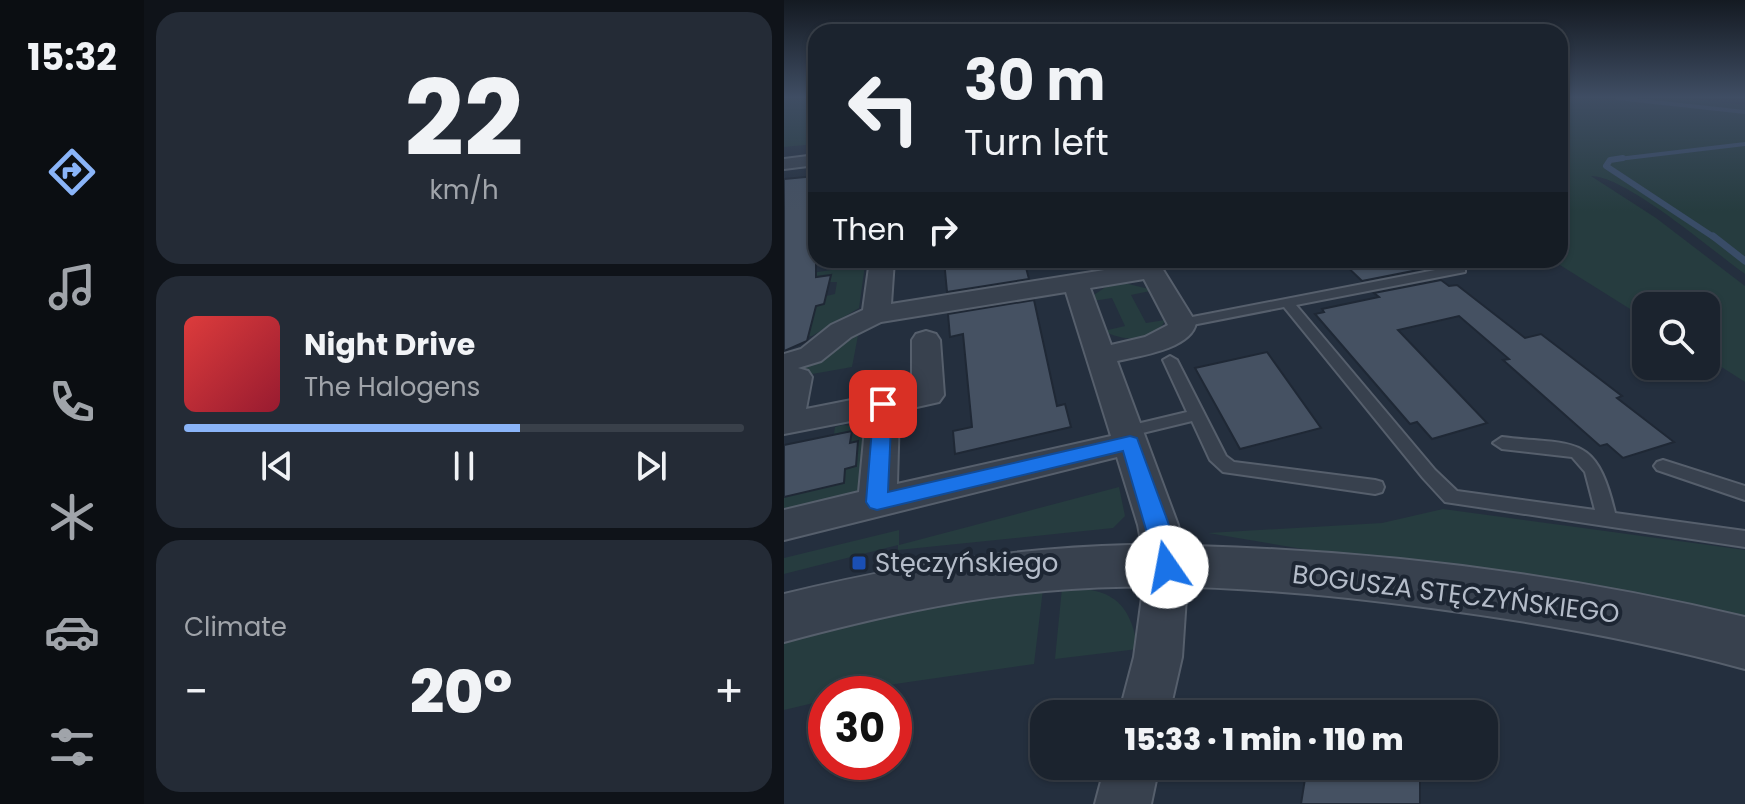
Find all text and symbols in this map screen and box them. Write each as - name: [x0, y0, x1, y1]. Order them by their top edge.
- text: 15:32: [27, 32, 117, 83]
- text: 30 m: [964, 41, 1106, 120]
- text: 22: [405, 46, 523, 191]
- icon: left: [832, 56, 936, 160]
- text: Turn left: [964, 117, 1109, 168]
- icon: directions: [44, 144, 100, 200]
- text: km/h: [429, 172, 499, 208]
- text: Then: [832, 208, 905, 251]
- icon: right: [921, 208, 965, 252]
- icon: music: [44, 259, 100, 315]
- map controls: [1632, 292, 1720, 380]
- button: search: [1632, 292, 1720, 380]
- text: Night Drive: [304, 323, 475, 366]
- text: The Halogens: [304, 369, 480, 405]
- pin: [849, 370, 917, 438]
- icon: phone: [44, 374, 100, 430]
- icon: arrive: [861, 382, 905, 426]
- icon: previous: [255, 444, 299, 488]
- icon: pause: [442, 444, 486, 488]
- icon: next: [629, 444, 673, 488]
- icon: climate: [44, 489, 100, 545]
- position arrow: [1125, 525, 1209, 609]
- place label: Stęczyńskiego: [875, 545, 1058, 581]
- marker: Stęczyńskiego: [850, 554, 868, 572]
- street label: BOGUSZA STĘCZYŃSKIEGO: [1290, 556, 1622, 632]
- icon: car: [44, 604, 100, 660]
- text: Climate: [184, 609, 287, 645]
- text: 20°: [410, 650, 512, 734]
- text: −: [184, 661, 208, 722]
- text: +: [714, 661, 744, 722]
- speed limit sign: 30: [808, 676, 912, 780]
- text: 15:33 · 1 min · 110 m: [1124, 718, 1404, 761]
- icon: filters: [44, 719, 100, 775]

